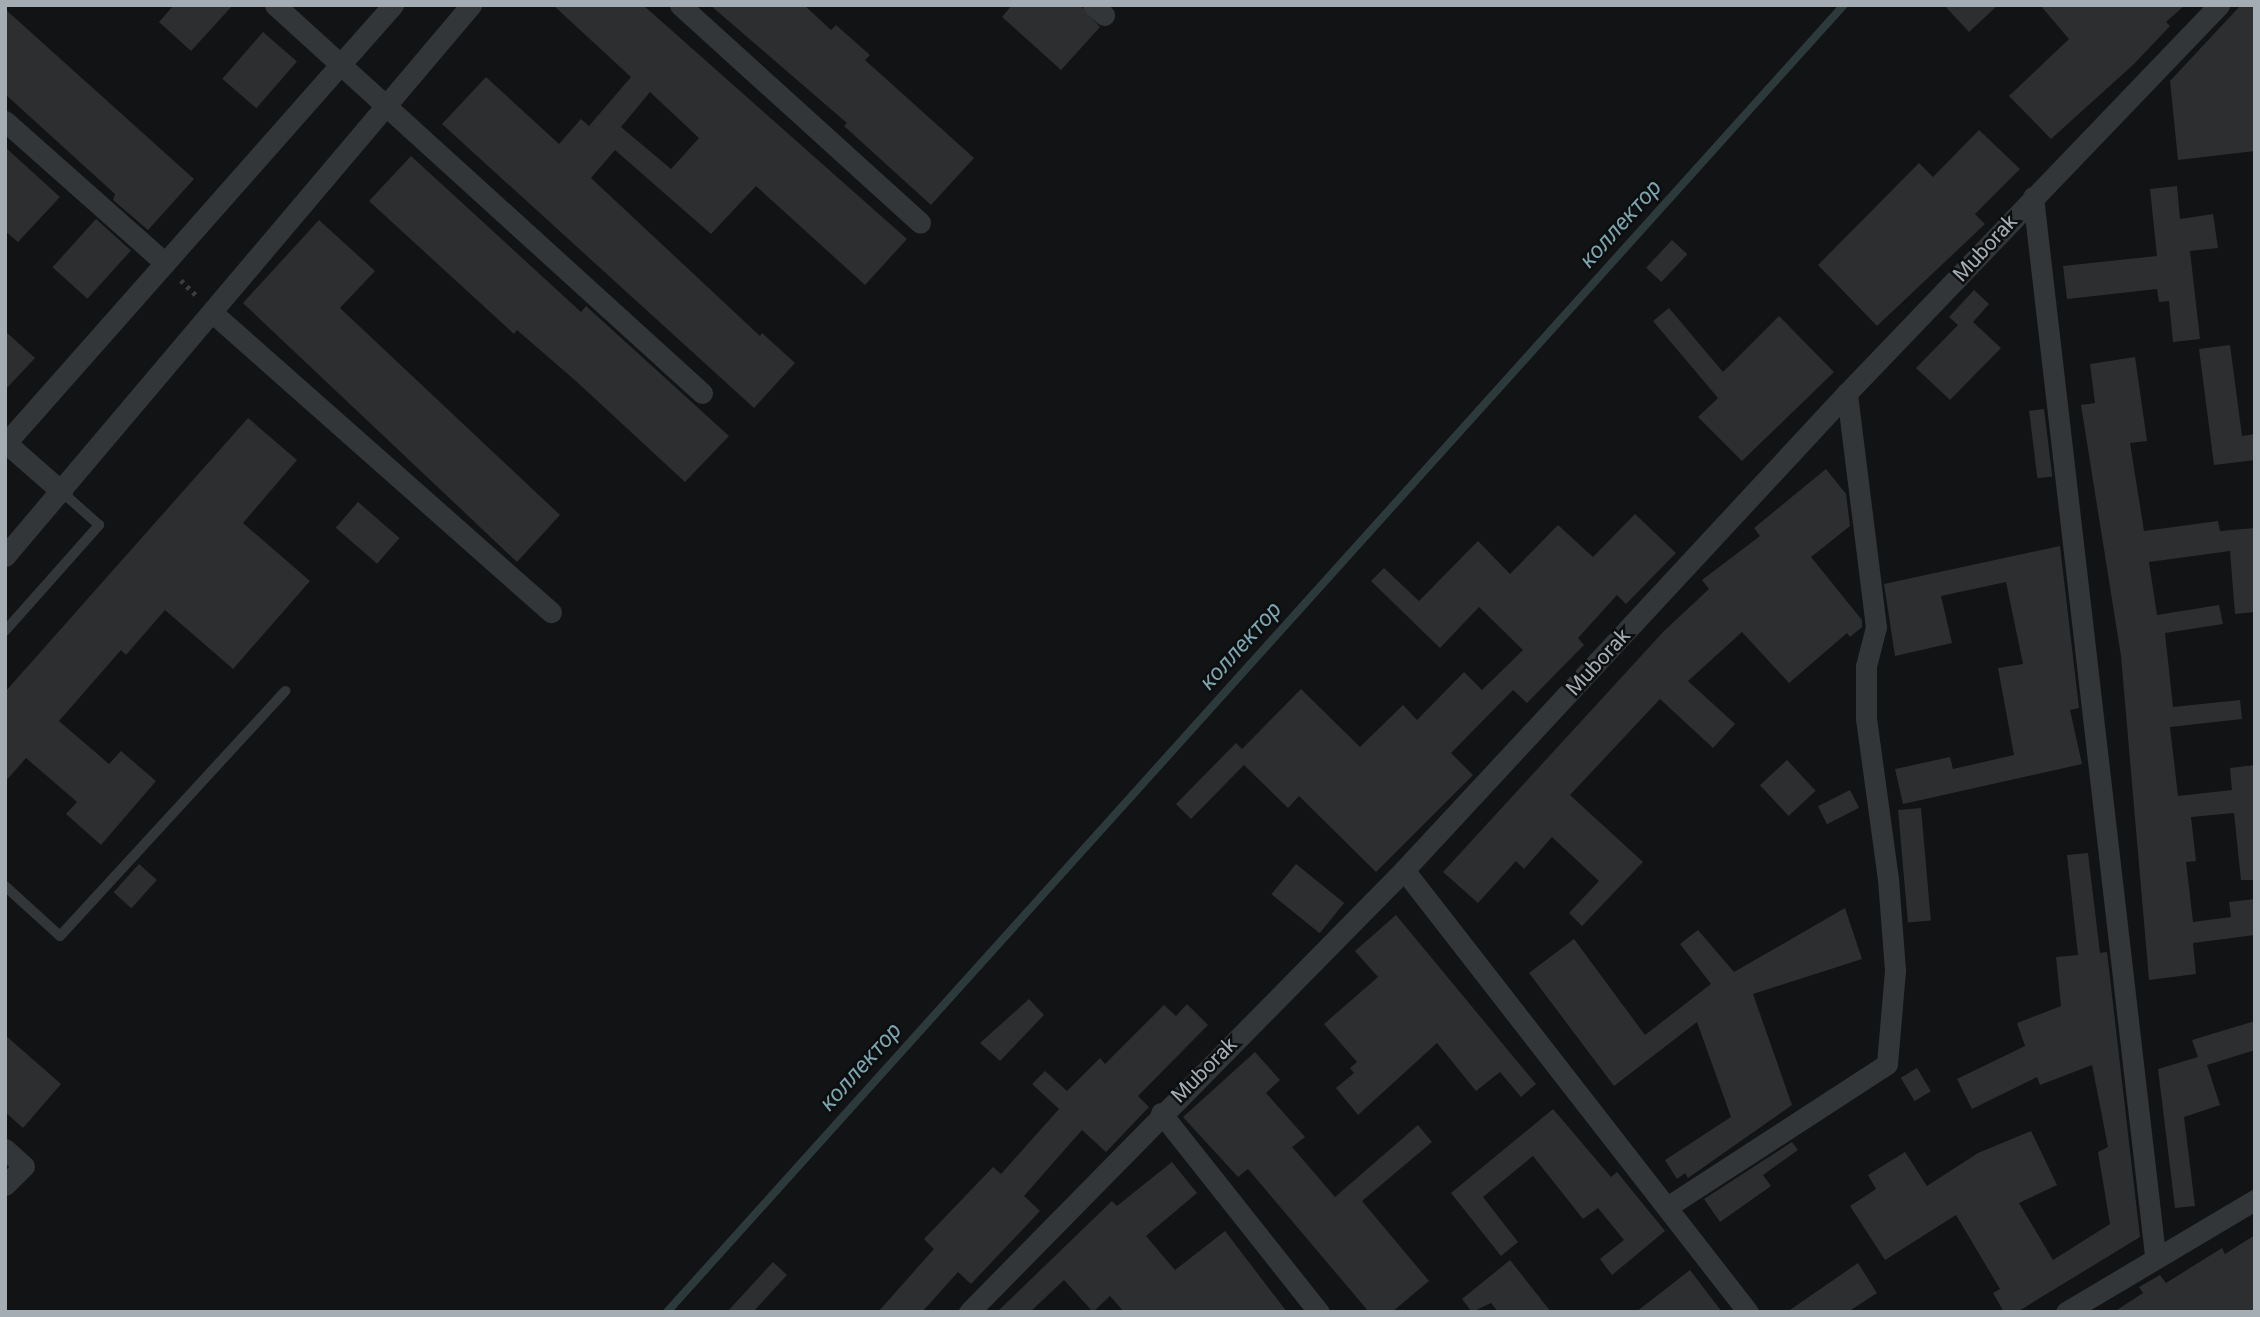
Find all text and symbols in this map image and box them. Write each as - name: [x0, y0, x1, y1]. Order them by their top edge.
- water label: коллектор: [1574, 174, 1668, 274]
- street label: Muborak: [1948, 209, 2022, 287]
- water label: коллектор: [1194, 596, 1288, 696]
- street label: Muborak: [1561, 623, 1635, 701]
- water label: коллектор: [814, 1017, 908, 1117]
- street label: Muborak: [1166, 1032, 1242, 1108]

